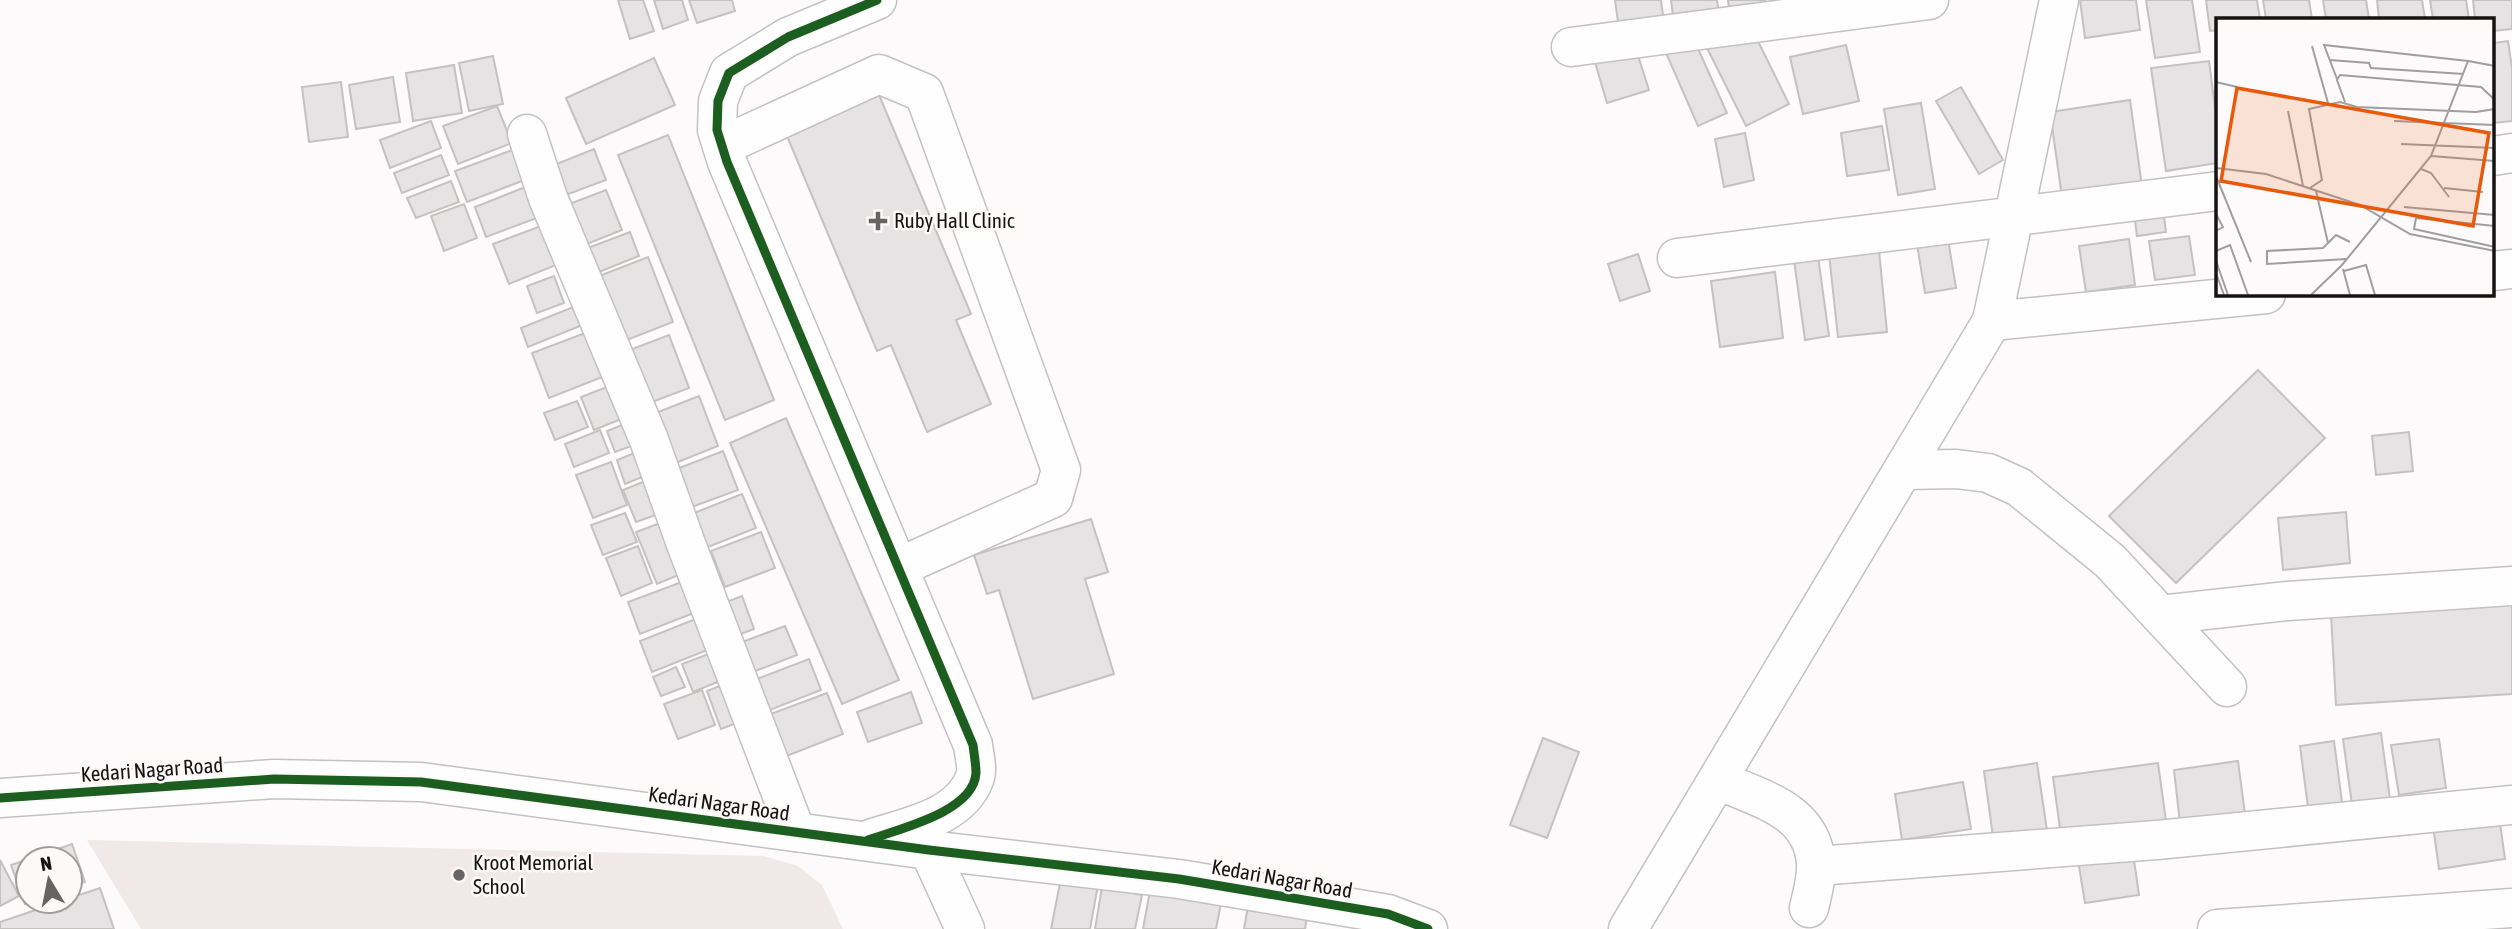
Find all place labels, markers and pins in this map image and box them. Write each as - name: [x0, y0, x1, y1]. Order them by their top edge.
- place label: Ruby Hall Clinic: [894, 208, 1015, 232]
- marker: Ruby Hall Clinic: [868, 211, 888, 231]
- place label: Kroot Memorial School: [473, 850, 594, 898]
- marker: Kroot Memorial School: [451, 867, 467, 883]

